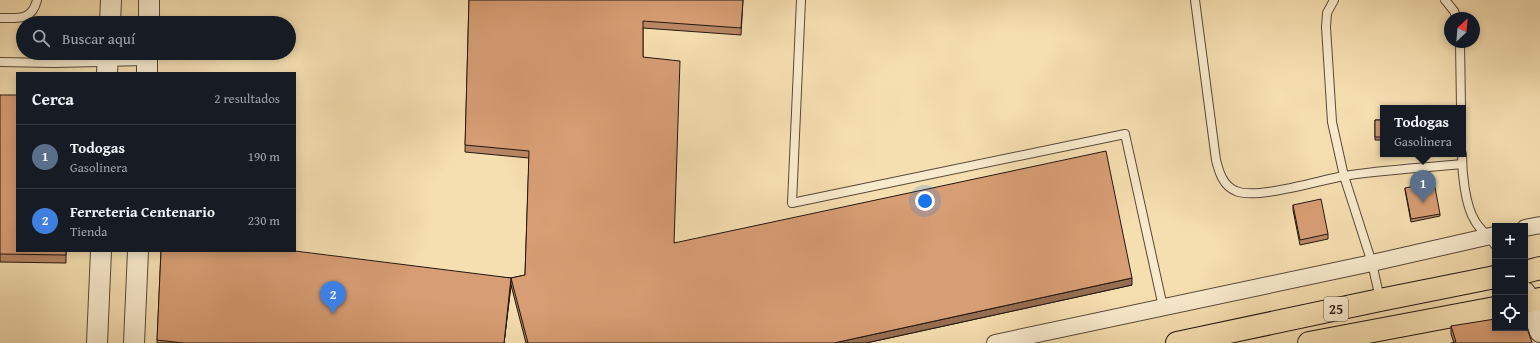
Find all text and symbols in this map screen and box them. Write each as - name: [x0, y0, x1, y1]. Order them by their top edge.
- north arrow: [1444, 12, 1480, 48]
- search box: [16, 16, 296, 60]
- icon: search: [30, 27, 52, 49]
- text: Buscar aquí: [62, 28, 135, 49]
- text: Cerca: [32, 86, 74, 111]
- text: 2 resultados: [214, 89, 280, 108]
- popup: [1380, 105, 1466, 157]
- text: Todogas: [1394, 111, 1449, 132]
- text: Gasolinera: [1394, 132, 1452, 151]
- text: Todogas: [70, 137, 125, 158]
- text: 1: [42, 147, 48, 166]
- text: 190 m: [248, 147, 280, 166]
- text: Gasolinera: [70, 158, 128, 177]
- pin: 1: [1410, 170, 1436, 203]
- your location: [915, 191, 935, 211]
- text: Ferreteria Centenario: [70, 201, 215, 222]
- text: 2: [42, 211, 48, 230]
- text: 230 m: [248, 211, 280, 230]
- text: Tienda: [70, 222, 107, 241]
- map controls: [1492, 223, 1528, 331]
- button: +: [1492, 223, 1528, 259]
- button: −: [1492, 259, 1528, 295]
- pin: 2: [320, 281, 346, 314]
- button: locate: [1492, 295, 1528, 331]
- road number: 25: [1324, 297, 1348, 321]

